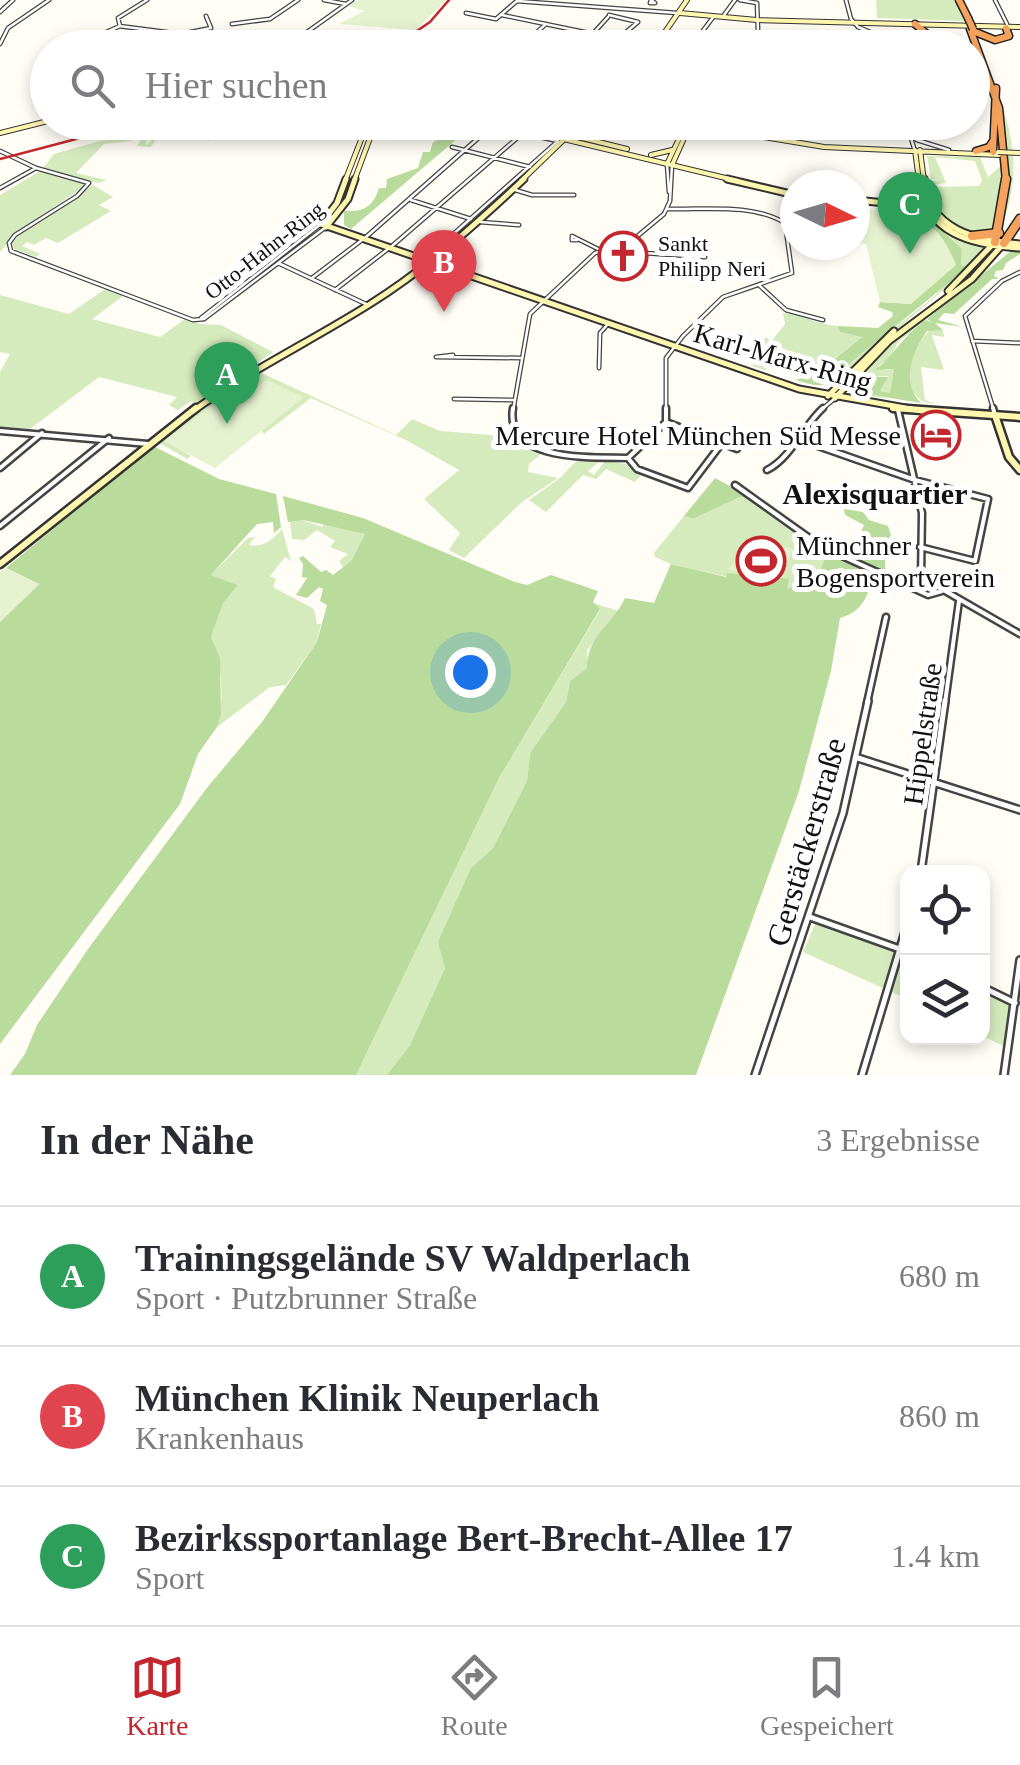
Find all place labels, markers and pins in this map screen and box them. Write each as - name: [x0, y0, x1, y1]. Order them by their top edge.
- pin: C: [878, 172, 942, 254]
- pin: B: [412, 230, 476, 312]
- church icon: Sankt Philipp Neri: [597, 230, 649, 282]
- place label: Sankt Philipp Neri: [658, 231, 766, 281]
- pin: A: [194, 342, 260, 424]
- hotel icon: Mercure Hotel München Süd Messe: [910, 409, 962, 461]
- place label: Mercure Hotel München Süd Messe: [495, 420, 901, 451]
- place label: Münchner Bogensportverein: [796, 530, 995, 593]
- sports icon: Münchner Bogensportverein: [735, 535, 787, 587]

